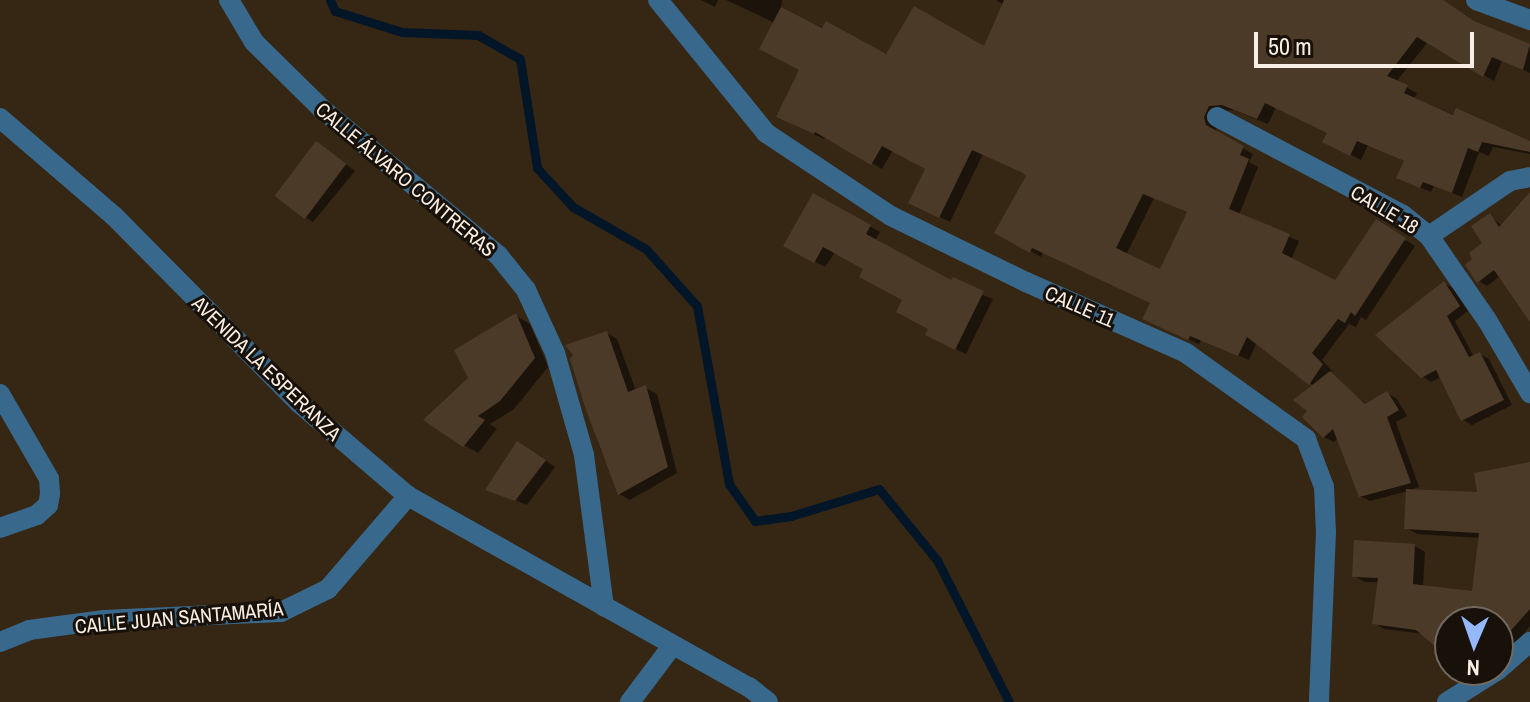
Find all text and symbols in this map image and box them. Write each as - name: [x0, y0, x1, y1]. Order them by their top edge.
- scale bar: [1258, 16, 1478, 66]
- text: 50 m: [1268, 30, 1312, 62]
- street label: CALLE ÁLVARO CONTRERAS: [311, 96, 501, 262]
- street label: CALLE 18: [1347, 179, 1423, 239]
- street label: CALLE 11: [1042, 280, 1118, 332]
- street label: AVENIDA LA ESPERANZA: [187, 290, 347, 446]
- street label: CALLE JUAN SANTAMARÍA: [74, 596, 284, 638]
- north arrow: [1434, 606, 1514, 686]
- text: N: [1466, 653, 1480, 683]

